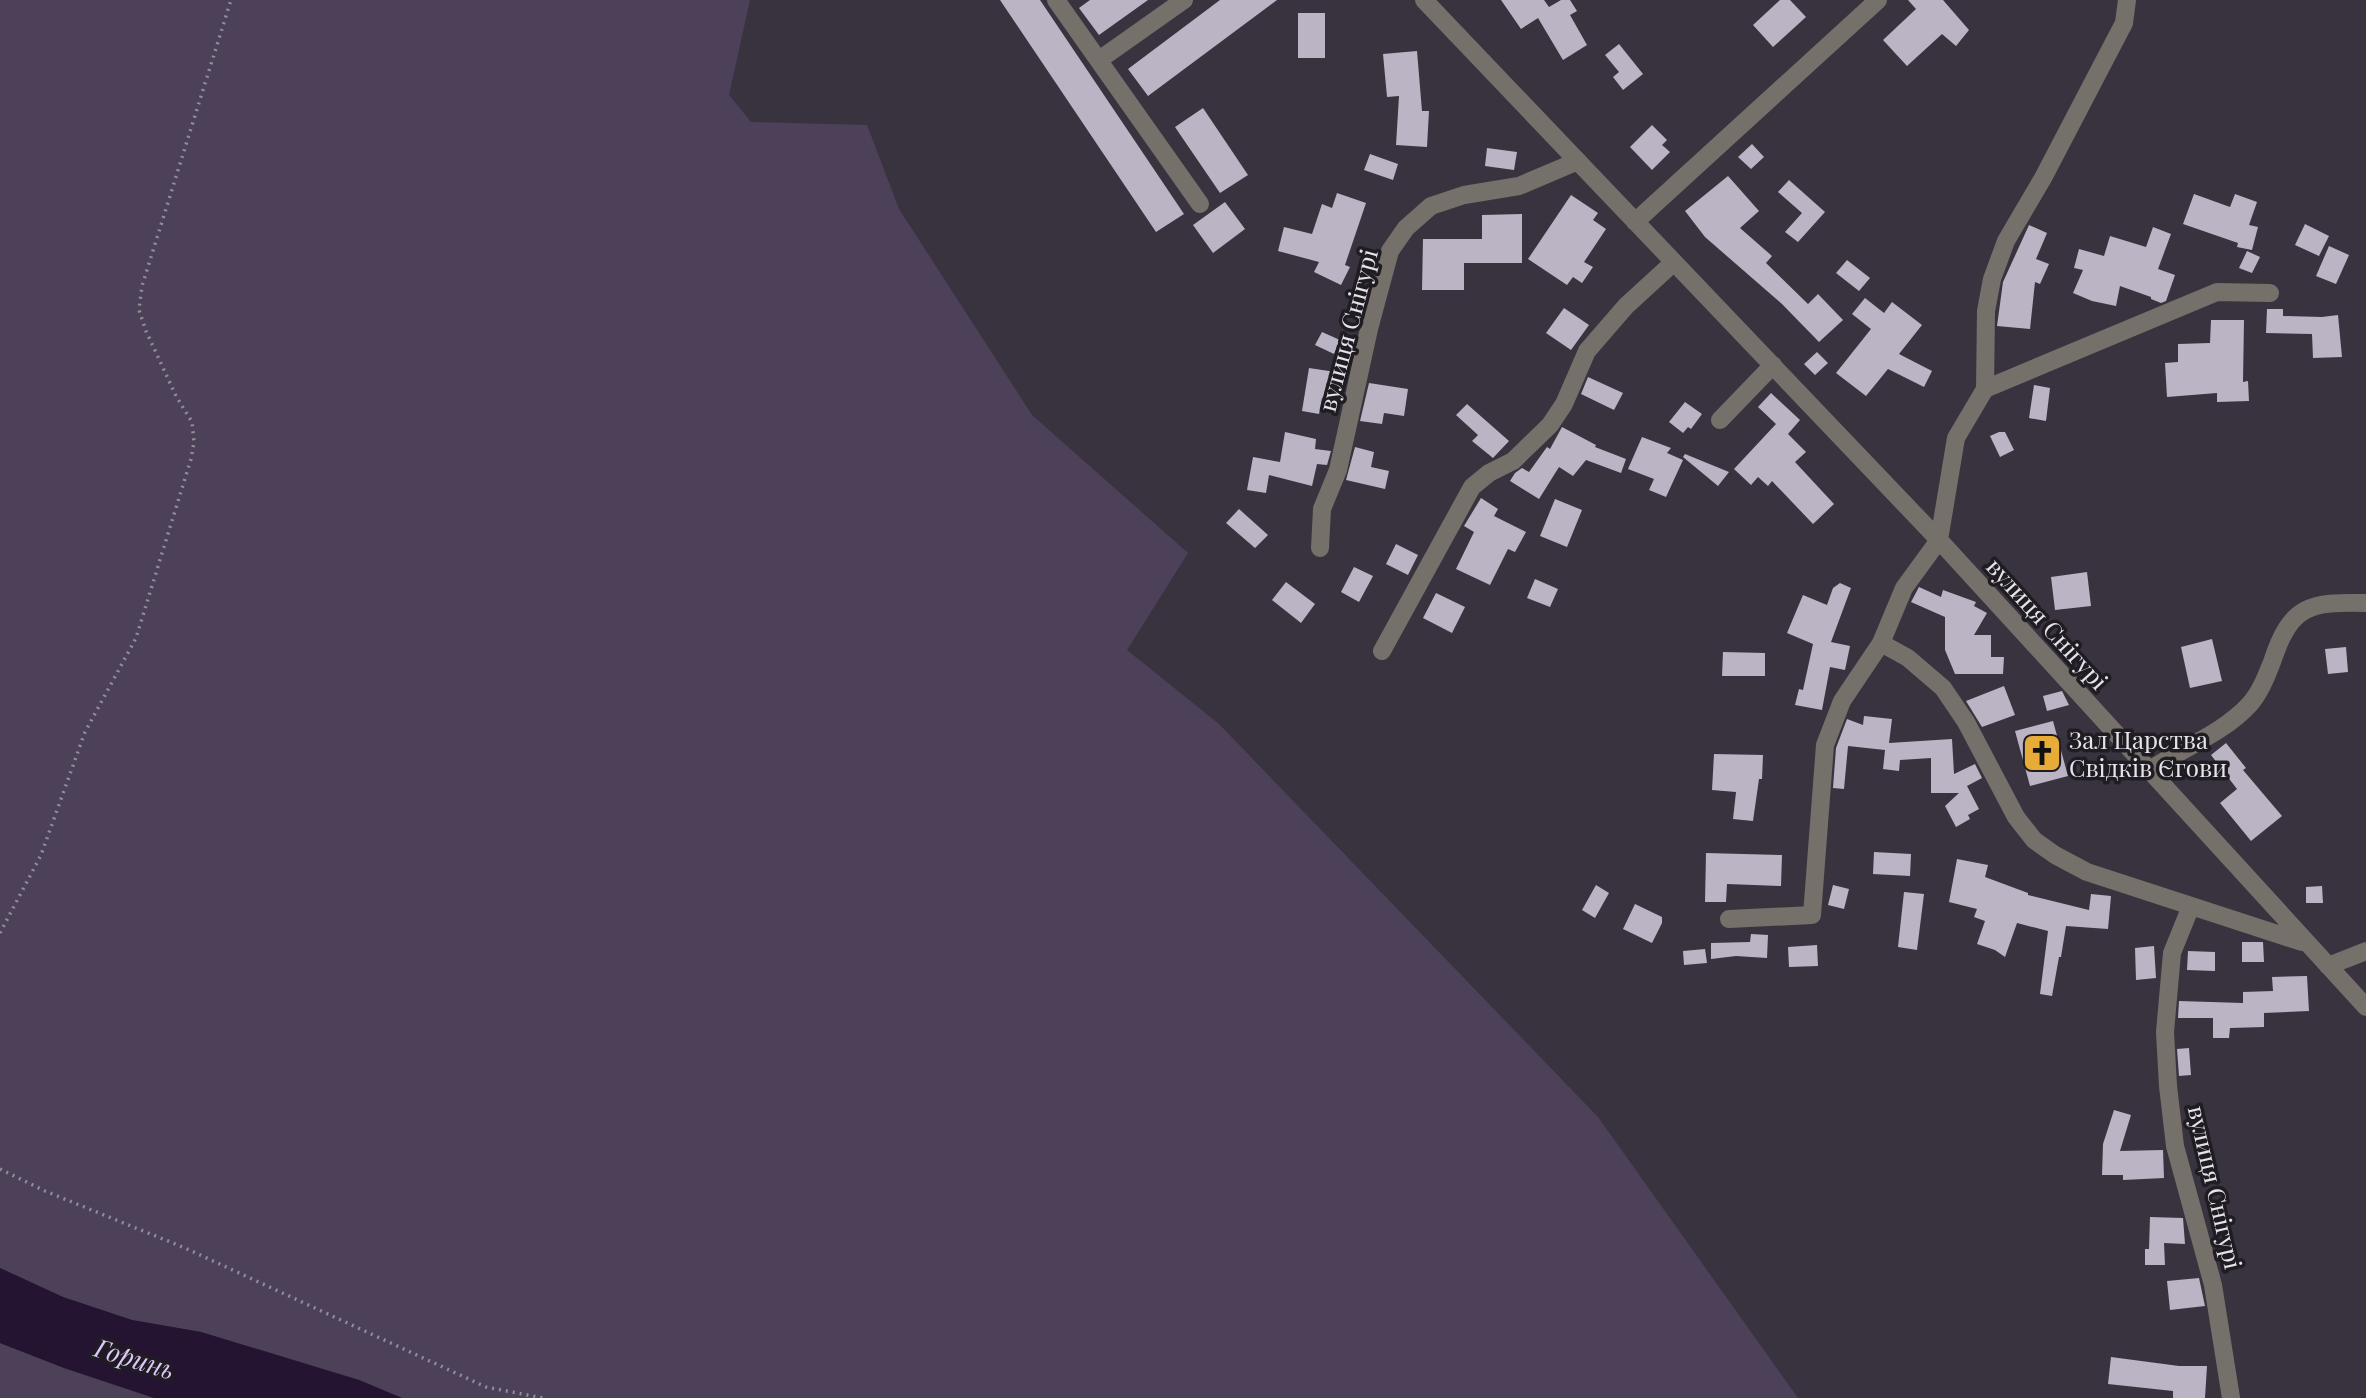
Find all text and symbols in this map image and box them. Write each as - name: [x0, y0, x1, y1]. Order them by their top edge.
- street label: вулиця Снігурі: [1310, 245, 1384, 415]
- street label: вулиця Снігурі: [1980, 550, 2116, 696]
- place label: Зал Царства Свідків Єгови: [2069, 723, 2227, 783]
- church icon: Зал Царства Свідків Єгови: [2021, 732, 2063, 774]
- street label: вулиця Снігурі: [2182, 1102, 2250, 1272]
- water label: Горинь: [90, 1329, 179, 1387]

